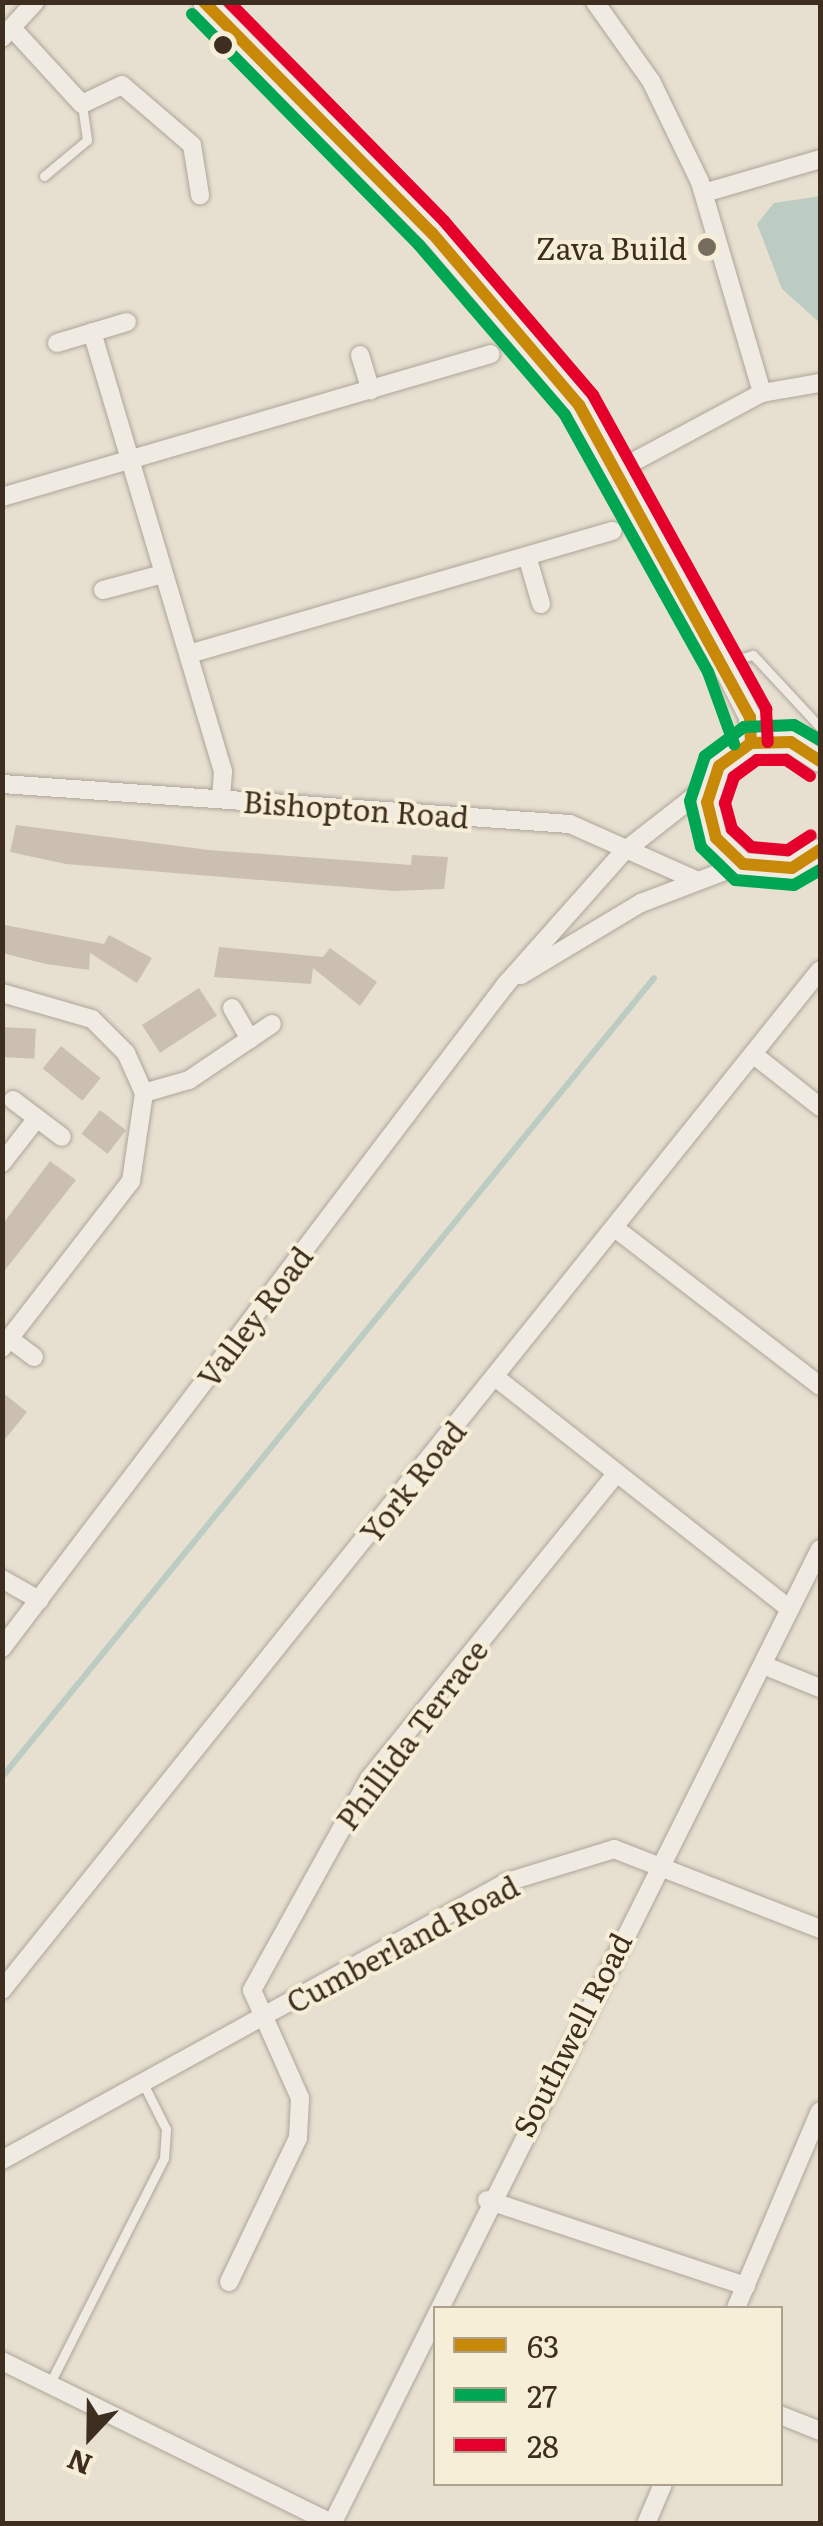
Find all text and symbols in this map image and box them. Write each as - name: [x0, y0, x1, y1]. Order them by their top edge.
- unlabelled marker: [213, 35, 233, 55]
- place label: Zava Build: [536, 229, 687, 265]
- marker: Zava Build: [696, 236, 718, 258]
- street label: Bishopton Road: [242, 782, 470, 834]
- street label: Valley Road: [189, 1238, 319, 1394]
- street label: York Road: [352, 1413, 472, 1549]
- street label: Phillida Terrace: [328, 1632, 494, 1836]
- street label: Cumberland Road: [280, 1867, 524, 2019]
- street label: Southwell Road: [504, 1926, 638, 2142]
- legend: [433, 2306, 783, 2486]
- text: 63: [527, 2323, 559, 2367]
- text: 27: [527, 2373, 557, 2417]
- north arrow: [40, 2386, 140, 2486]
- text: 28: [527, 2423, 559, 2467]
- text: N: [60, 2440, 98, 2488]

